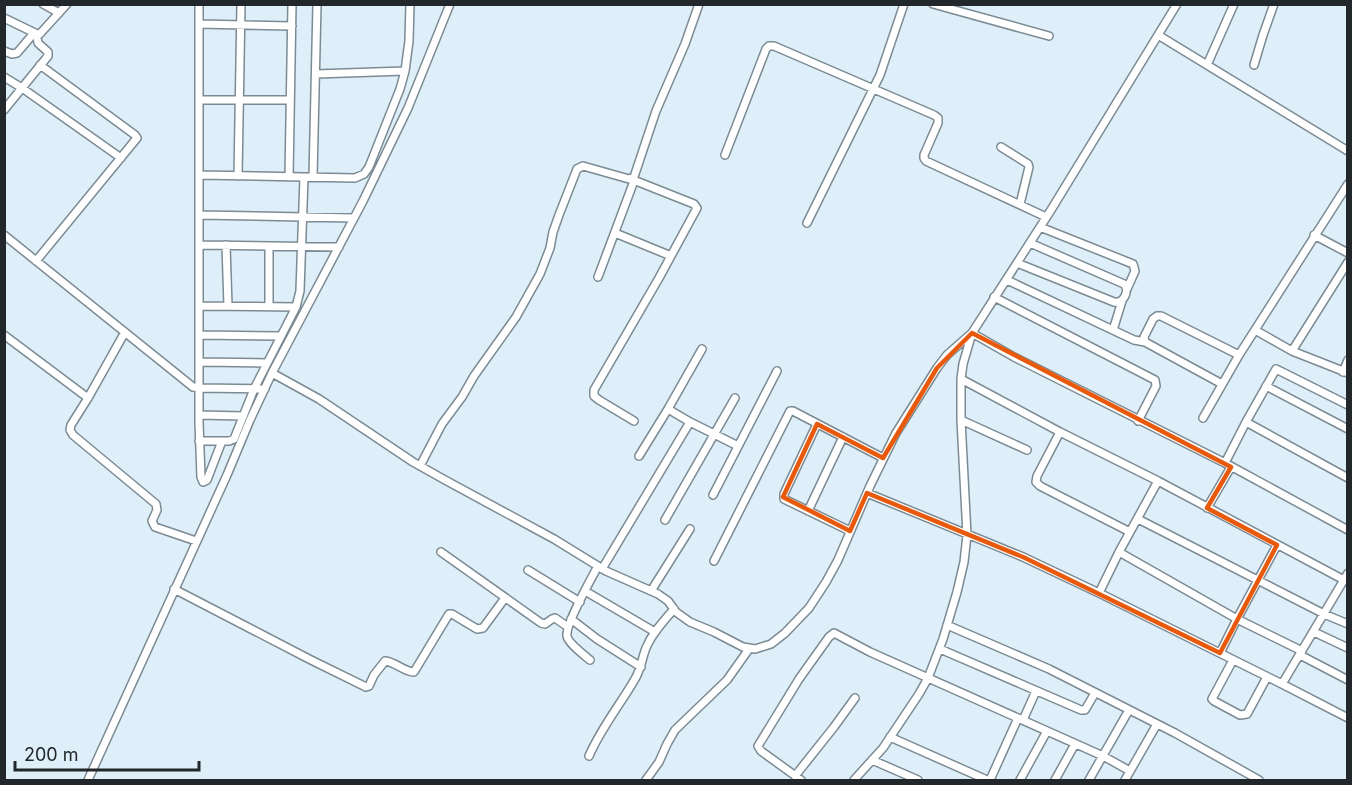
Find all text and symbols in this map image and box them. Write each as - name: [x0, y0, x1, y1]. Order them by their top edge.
- scale bar: [15, 734, 200, 772]
- text: 200 m: [24, 744, 79, 765]

